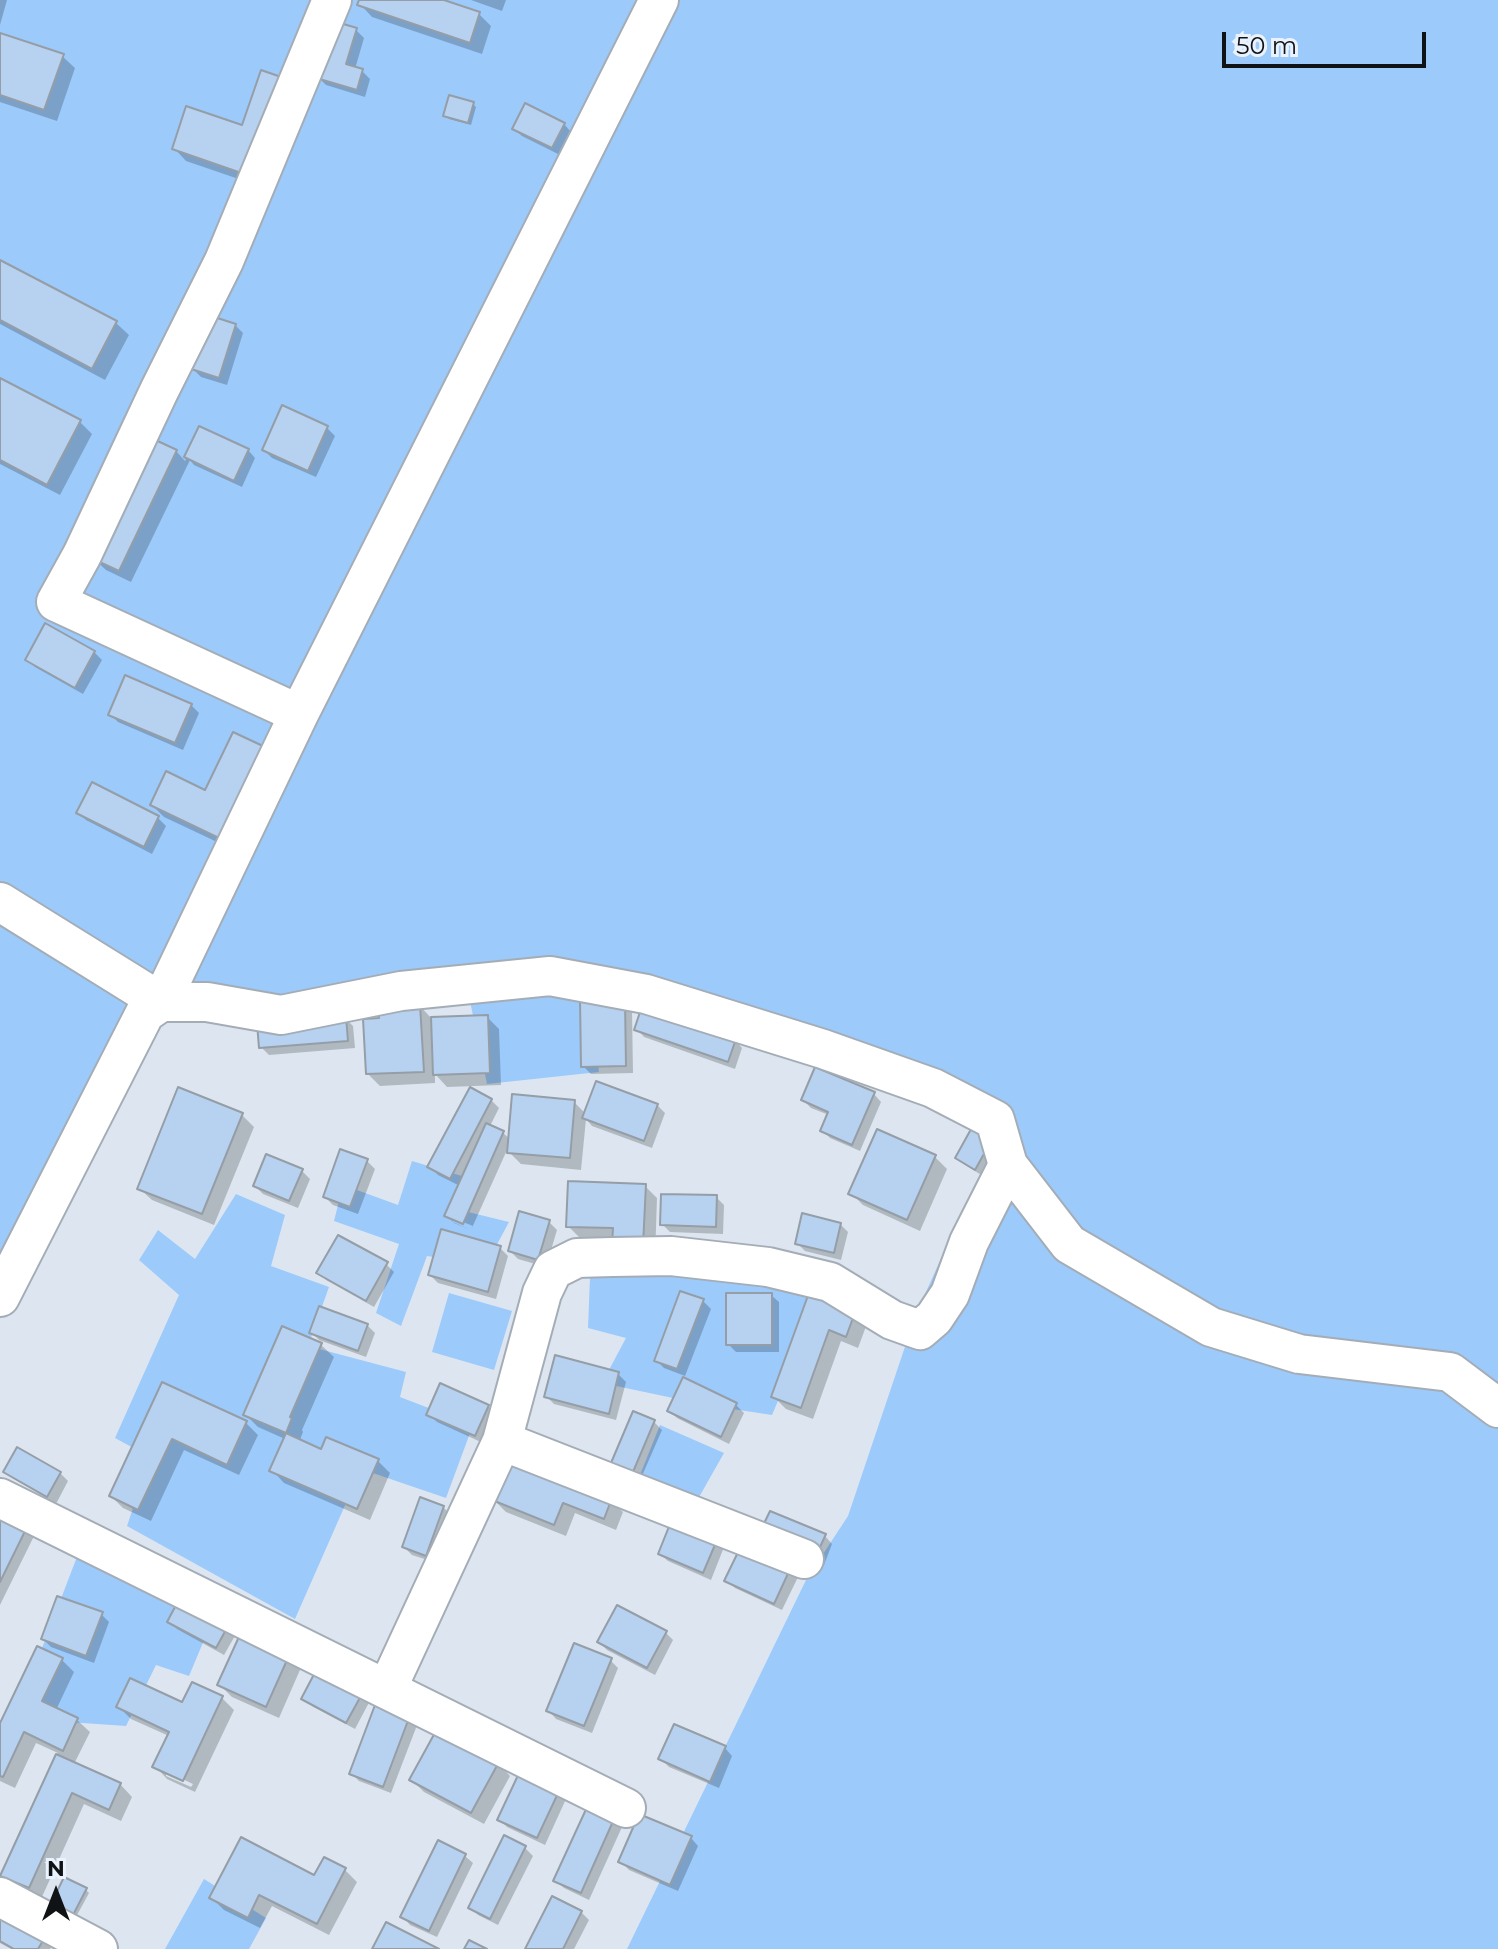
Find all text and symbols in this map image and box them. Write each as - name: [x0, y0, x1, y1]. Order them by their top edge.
- scale bar: [1226, 16, 1430, 66]
- text: 50 m: [1236, 31, 1297, 60]
- north arrow: [16, 1853, 96, 1933]
- text: N: [47, 1855, 65, 1882]

